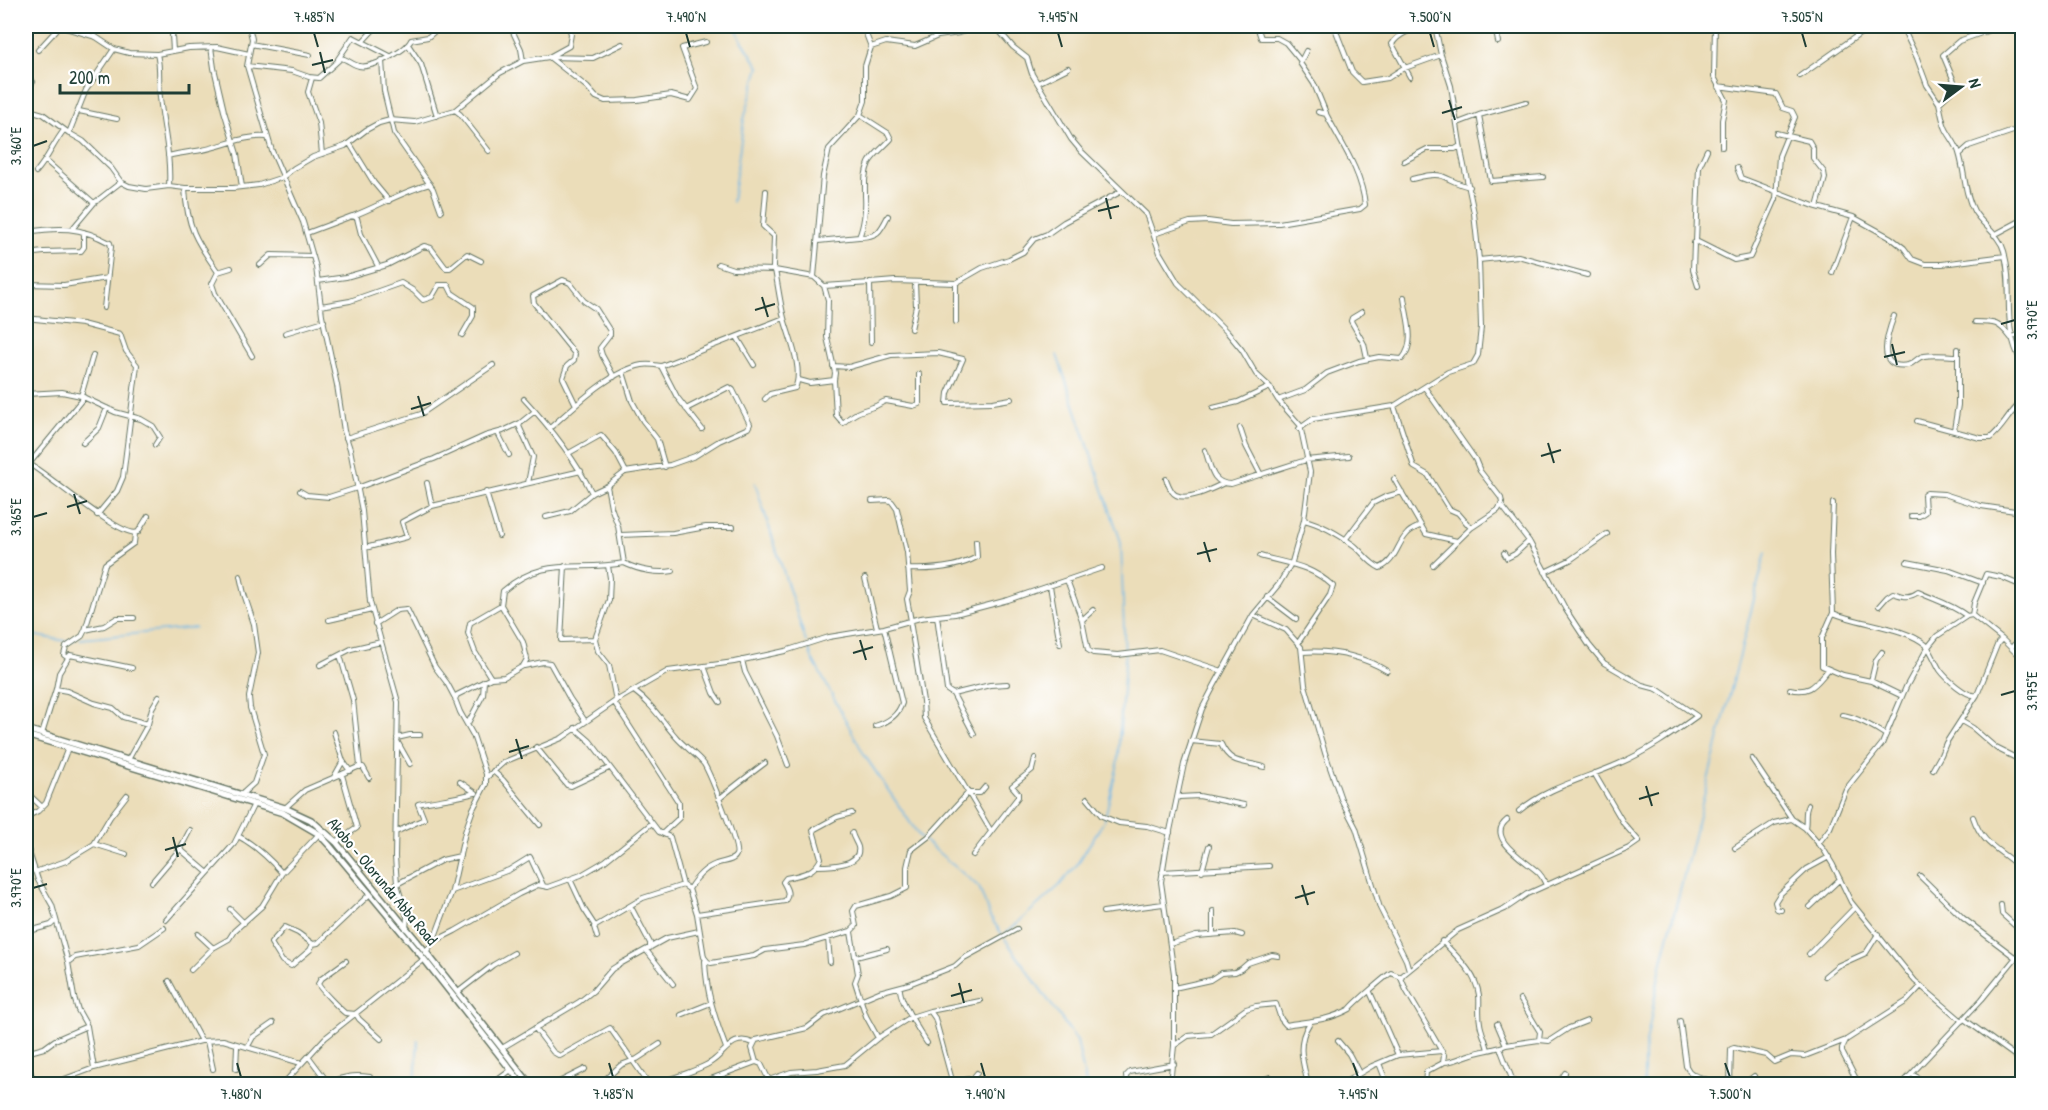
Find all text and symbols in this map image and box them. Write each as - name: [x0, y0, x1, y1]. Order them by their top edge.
- text: 7.485°N: [294, 6, 334, 27]
- text: 7.490°N: [666, 6, 706, 27]
- text: 7.495°N: [1038, 6, 1078, 27]
- text: 7.500°N: [1409, 6, 1451, 27]
- text: 7.505°N: [1781, 6, 1823, 27]
- scale bar: [60, 57, 189, 95]
- north arrow: [1931, 57, 1991, 117]
- text: 200 m: [69, 65, 110, 90]
- text: N: [1964, 76, 1987, 90]
- text: 3.960°E: [5, 127, 26, 165]
- text: 3.970°E: [2021, 300, 2042, 340]
- text: 3.965°E: [5, 498, 26, 536]
- text: 3.975°E: [2021, 671, 2042, 711]
- street label: Akobo - Olorunda Abba Road: [323, 812, 443, 950]
- text: 3.970°E: [5, 868, 26, 908]
- text: 7.480°N: [221, 1083, 261, 1104]
- text: 7.485°N: [593, 1083, 633, 1104]
- text: 7.490°N: [965, 1083, 1005, 1104]
- text: 7.495°N: [1338, 1083, 1378, 1104]
- text: 7.500°N: [1709, 1083, 1751, 1104]

